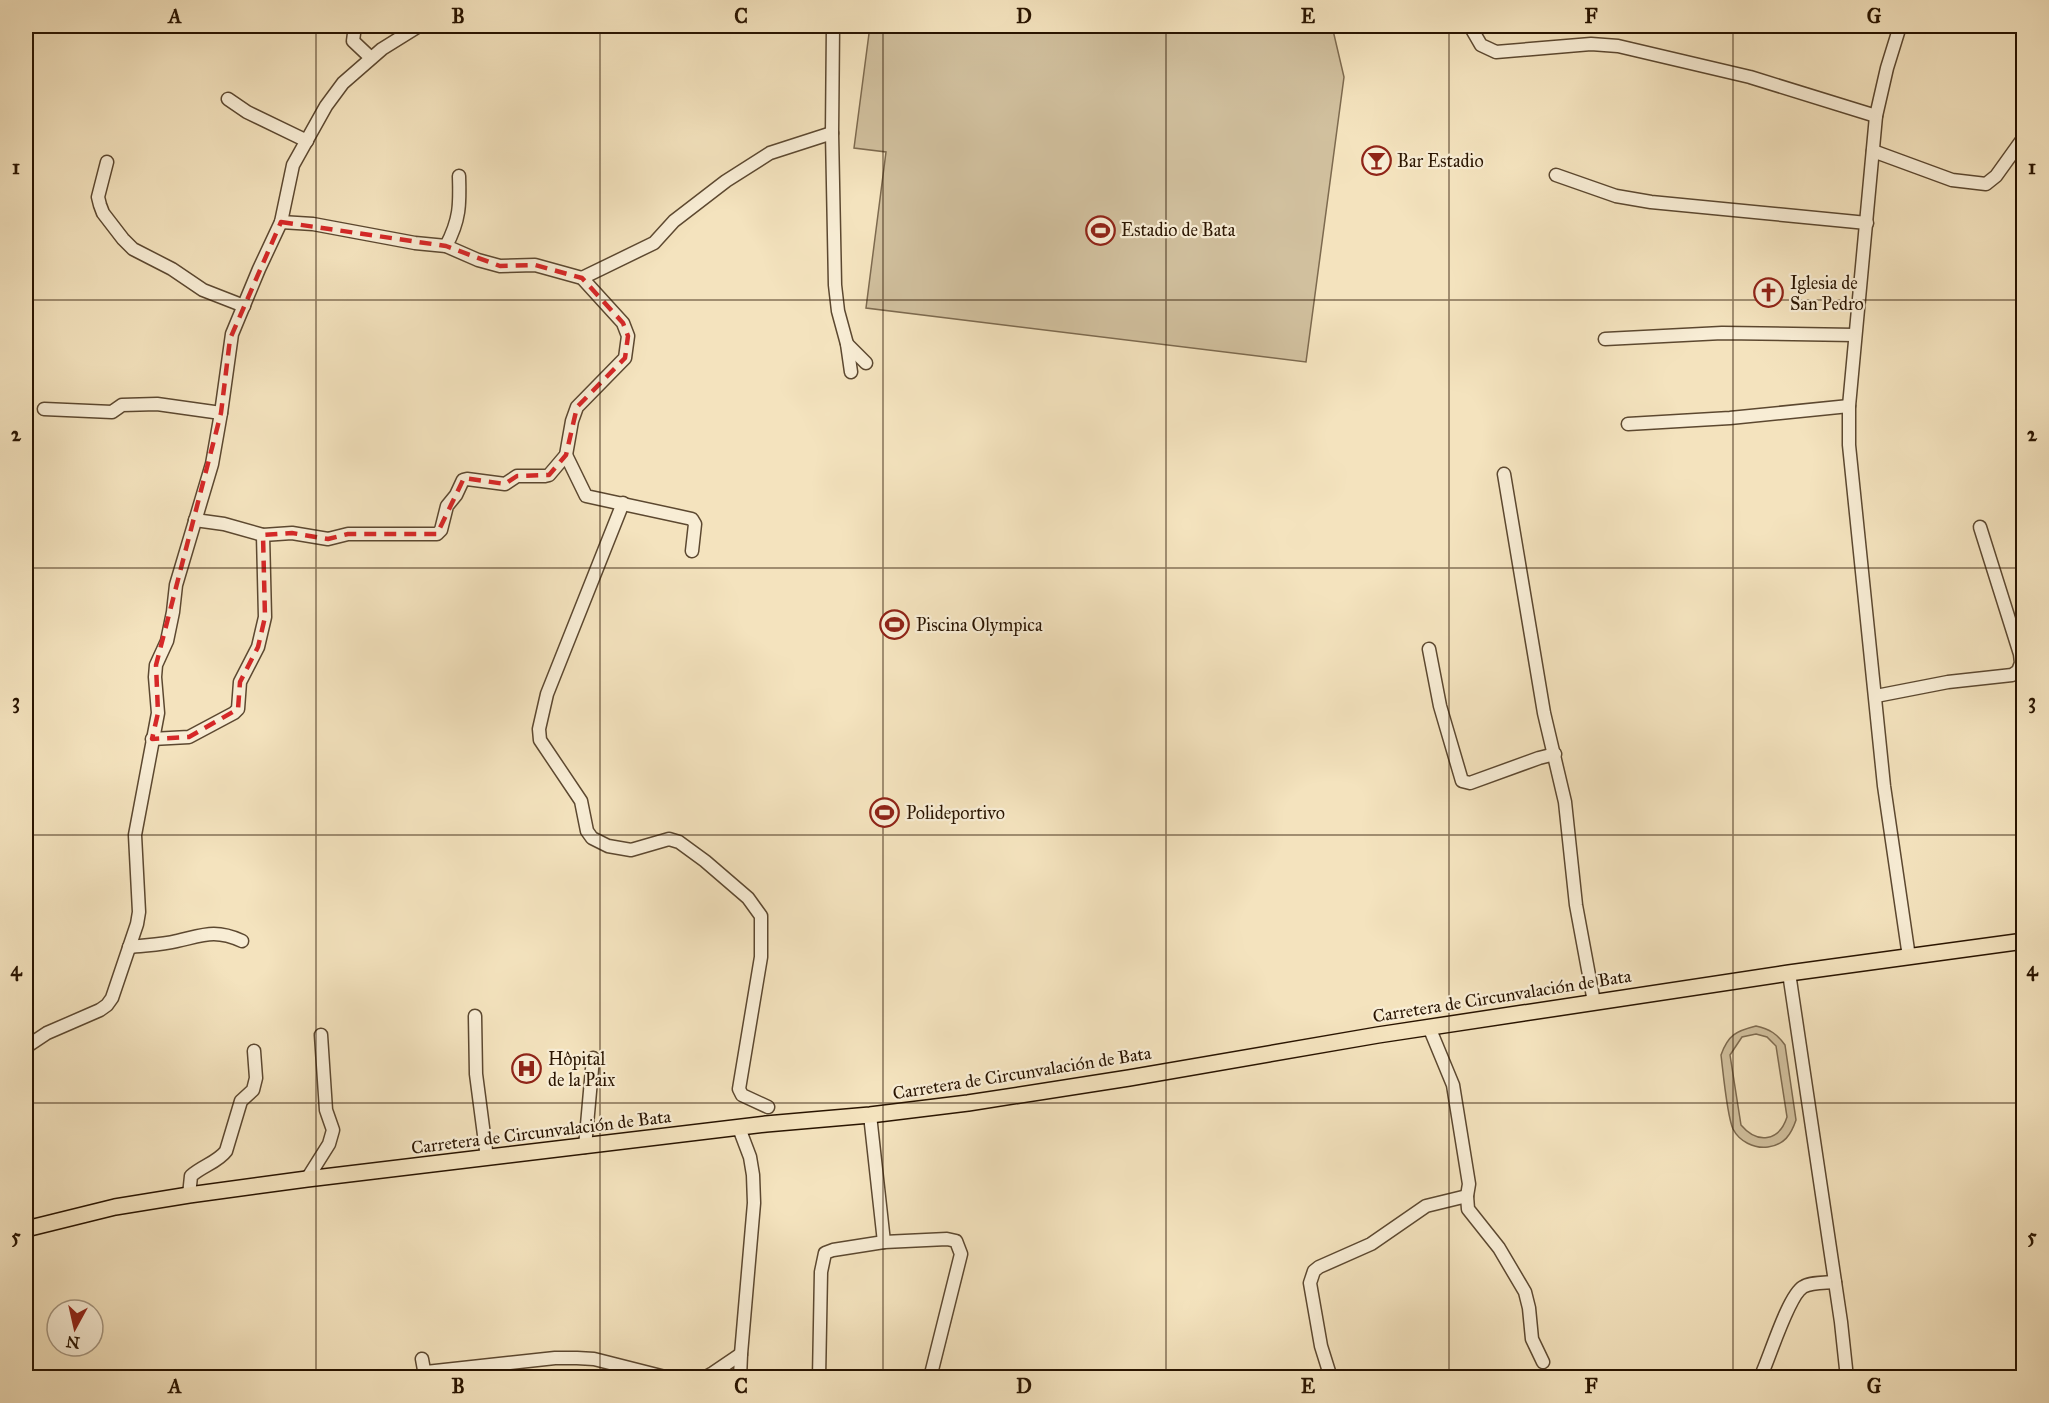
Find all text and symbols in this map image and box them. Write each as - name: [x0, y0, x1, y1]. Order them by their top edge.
- text: A: [166, 4, 182, 28]
- text: B: [451, 4, 465, 28]
- text: C: [734, 4, 748, 28]
- text: D: [1016, 4, 1032, 28]
- text: E: [1301, 4, 1316, 28]
- text: F: [1584, 4, 1598, 28]
- text: G: [1867, 4, 1882, 28]
- bar icon: Bar Estadio: [1360, 145, 1392, 177]
- place label: Bar Estadio: [1397, 150, 1484, 172]
- text: 1: [12, 155, 20, 179]
- text: 1: [2028, 155, 2036, 179]
- sports icon: Estadio de Bata: [1084, 214, 1116, 246]
- place label: Estadio de Bata: [1121, 219, 1236, 241]
- place label: Iglesia de San Pedro: [1790, 272, 1864, 315]
- church icon: Iglesia de San Pedro: [1753, 277, 1785, 309]
- text: 2: [11, 422, 22, 446]
- text: 2: [2027, 422, 2038, 446]
- sports icon: Piscina Olympica: [879, 609, 911, 641]
- place label: Piscina Olympica: [916, 614, 1043, 636]
- text: 3: [12, 689, 20, 714]
- text: 3: [2028, 689, 2036, 714]
- sports icon: Polideportivo: [869, 797, 901, 829]
- place label: Polideportivo: [906, 802, 1005, 824]
- text: 4: [10, 957, 22, 982]
- text: 4: [2026, 957, 2038, 982]
- street label: Carretera de Circunvalación de Bata: [1371, 965, 1633, 1027]
- street label: Carretera de Circunvalación de Bata: [891, 1042, 1153, 1104]
- place label: Hôpital de la Paix: [548, 1048, 615, 1091]
- hospital icon: Hôpital de la Paix: [511, 1053, 543, 1085]
- street label: Carretera de Circunvalación de Bata: [410, 1105, 673, 1159]
- text: 5: [11, 1224, 21, 1248]
- text: 5: [2027, 1224, 2037, 1248]
- north arrow: [45, 1298, 105, 1358]
- text: N: [65, 1332, 81, 1353]
- text: A: [166, 1374, 182, 1398]
- text: B: [451, 1374, 465, 1398]
- text: C: [734, 1374, 748, 1398]
- text: D: [1016, 1374, 1032, 1398]
- text: E: [1301, 1374, 1316, 1398]
- text: F: [1584, 1374, 1598, 1398]
- text: G: [1867, 1374, 1882, 1398]

